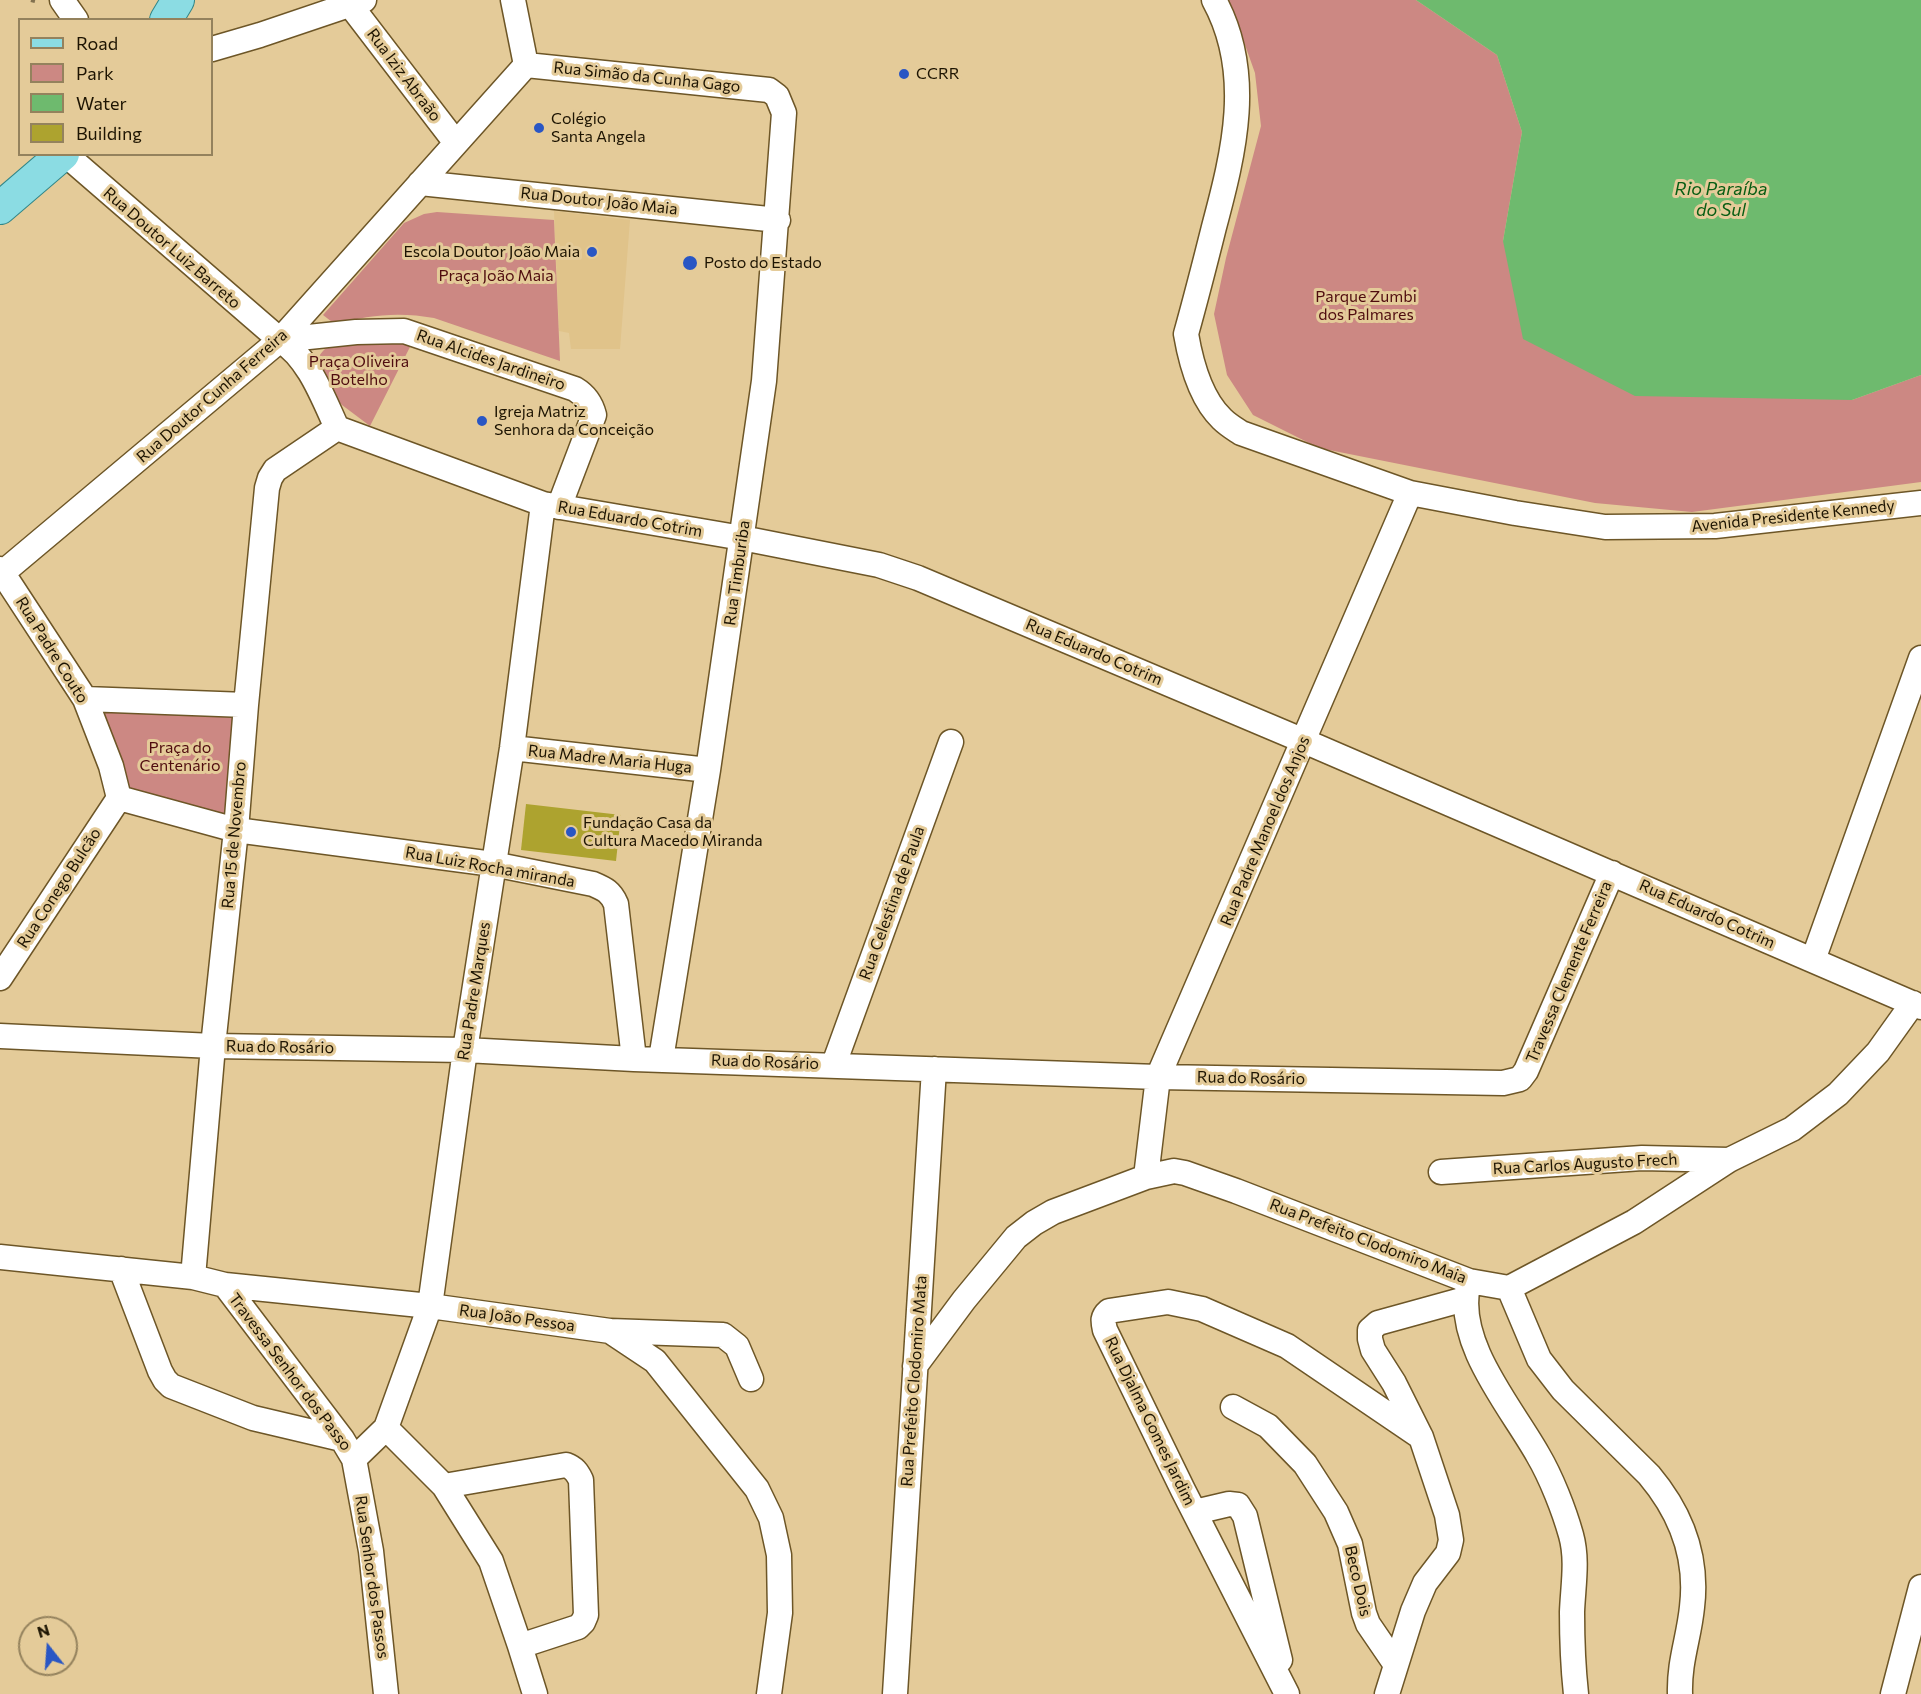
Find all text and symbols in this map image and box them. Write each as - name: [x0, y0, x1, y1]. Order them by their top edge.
- legend: [18, 18, 213, 156]
- street label: Rua Iziz Abraão: [363, 25, 445, 125]
- text: Road: [76, 32, 118, 54]
- street label: Rua Simão da Cunha Gago: [553, 58, 741, 96]
- text: Park: [76, 62, 114, 84]
- place label: CCRR: [916, 64, 959, 84]
- marker: CCRR: [897, 67, 911, 81]
- text: Water: [76, 92, 127, 114]
- place label: Colégio Santa Angela: [551, 109, 646, 147]
- marker: Colégio Santa Angela: [532, 121, 546, 135]
- text: Building: [76, 122, 142, 144]
- water label: Rio Paraíba do Sul: [1675, 178, 1767, 220]
- street label: Rua Doutor Luiz Barreto: [99, 183, 245, 313]
- street label: Rua Doutor João Maia: [519, 183, 679, 219]
- place label: Escola Doutor João Maia: [403, 242, 580, 262]
- marker: Escola Doutor João Maia: [585, 245, 599, 259]
- place label: Posto do Estado: [704, 253, 822, 273]
- marker: Posto do Estado: [681, 254, 699, 272]
- park label: Praça João Maia: [438, 266, 554, 286]
- park label: Parque Zumbi dos Palmares: [1315, 287, 1417, 325]
- street label: Rua Doutor Cunha Ferreira: [133, 325, 291, 467]
- street label: Rua Alcides Jardineiro: [414, 326, 568, 394]
- park label: Praça Oliveira Botelho: [309, 352, 409, 390]
- place label: Igreja Matriz Senhora da Conceição: [494, 402, 654, 440]
- marker: Igreja Matriz Senhora da Conceição: [475, 414, 489, 428]
- street label: Avenida Presidente Kennedy: [1690, 496, 1896, 536]
- street label: Rua Eduardo Cotrim: [556, 497, 704, 541]
- street label: Rua Timburiba: [720, 519, 754, 627]
- street label: Rua Padre Couto: [12, 593, 92, 707]
- street label: Rua Eduardo Cotrim: [1023, 615, 1165, 689]
- street label: Rua Padre Manoel dos Anjos: [1216, 733, 1314, 929]
- park label: Praça do Centenário: [140, 738, 220, 776]
- street label: Rua Madre Maria Huga: [527, 741, 693, 777]
- street label: Rua 15 de Novembro: [218, 761, 250, 909]
- place label: Fundação Casa da Cultura Macedo Miranda: [583, 813, 763, 851]
- street label: Rua Conego Bulcão: [13, 824, 105, 952]
- street label: Rua Celestina de Paula: [855, 824, 929, 982]
- marker: Fundação Casa da Cultura Macedo Miranda: [564, 825, 578, 839]
- street label: Rua Luiz Rocha miranda: [404, 843, 576, 891]
- street label: Rua Eduardo Cotrim: [1636, 875, 1778, 953]
- street label: Travessa Clemente Ferreira: [1522, 878, 1616, 1066]
- street label: Rua Padre Marques: [454, 920, 494, 1062]
- street label: Rua do Rosário: [226, 1036, 334, 1058]
- street label: Rua do Rosário: [711, 1051, 819, 1073]
- street label: Rua do Rosário: [1197, 1067, 1305, 1089]
- street label: Rua Carlos Augusto Frech: [1492, 1150, 1678, 1178]
- street label: Rua Prefeito Clodomiro Maia: [1267, 1195, 1469, 1287]
- street label: Rua Prefeito Clodomiro Mata: [897, 1275, 931, 1487]
- street label: Travessa Senhor dos Passo: [224, 1289, 356, 1455]
- street label: Rua João Pessoa: [458, 1300, 576, 1336]
- street label: Rua Djalma Gomes Jardim: [1101, 1334, 1199, 1508]
- street label: Rua Senhor dos Passos: [351, 1494, 393, 1660]
- street label: Beco Dois: [1341, 1544, 1375, 1618]
- north arrow: [18, 1616, 78, 1676]
- text: N: [35, 1619, 52, 1641]

